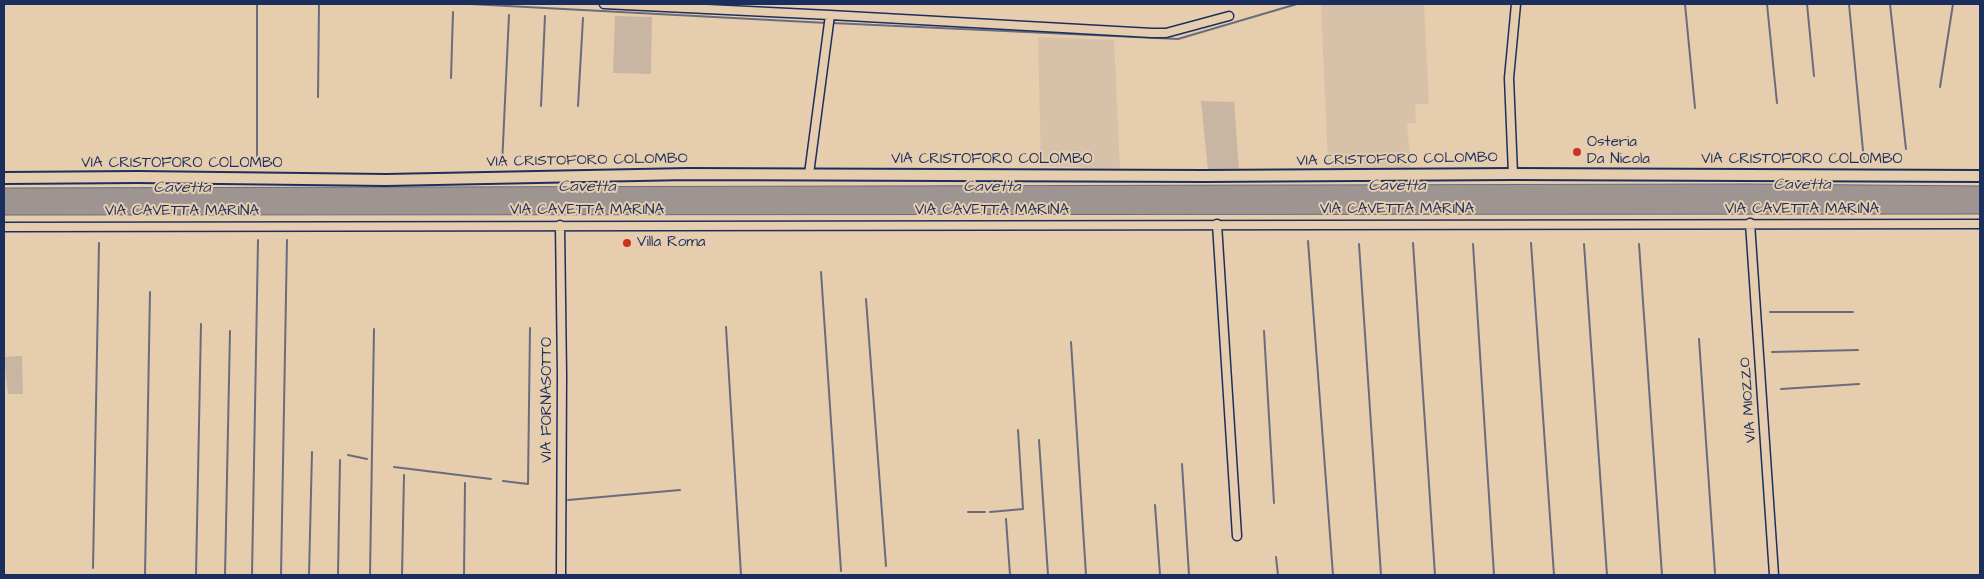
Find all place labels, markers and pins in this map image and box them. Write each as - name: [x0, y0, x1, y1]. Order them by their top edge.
- place label: Osteria Da Nicola: [1587, 134, 1650, 169]
- marker: Osteria Da Nicola: [1571, 146, 1583, 158]
- place label: Villa Roma: [637, 234, 705, 252]
- marker: Villa Roma: [621, 237, 633, 249]

